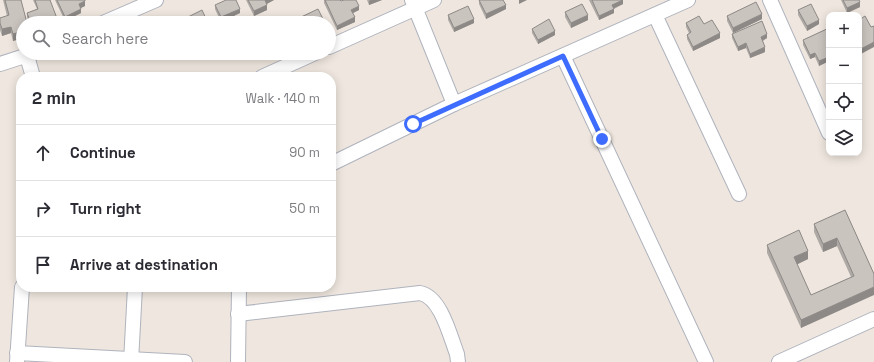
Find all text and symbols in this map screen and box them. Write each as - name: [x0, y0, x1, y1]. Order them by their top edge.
- map controls: [826, 12, 862, 156]
- button: +: [826, 12, 862, 48]
- search box: [16, 16, 336, 60]
- icon: search: [30, 27, 52, 49]
- text: Search here: [62, 29, 148, 48]
- button: −: [826, 48, 862, 84]
- button: locate: [826, 84, 862, 120]
- text: 2 min: [32, 87, 76, 109]
- text: Walk · 140 m: [246, 90, 320, 107]
- route start: [404, 115, 422, 133]
- button: layers: [826, 120, 862, 156]
- route end: [593, 130, 611, 148]
- icon: ahead: [32, 142, 54, 164]
- text: Continue: [70, 143, 136, 162]
- text: 90 m: [289, 144, 320, 161]
- icon: right: [32, 198, 54, 220]
- text: Turn right: [70, 199, 141, 218]
- text: 50 m: [289, 200, 320, 217]
- icon: arrive: [32, 254, 54, 276]
- text: Arrive at destination: [70, 255, 218, 274]

